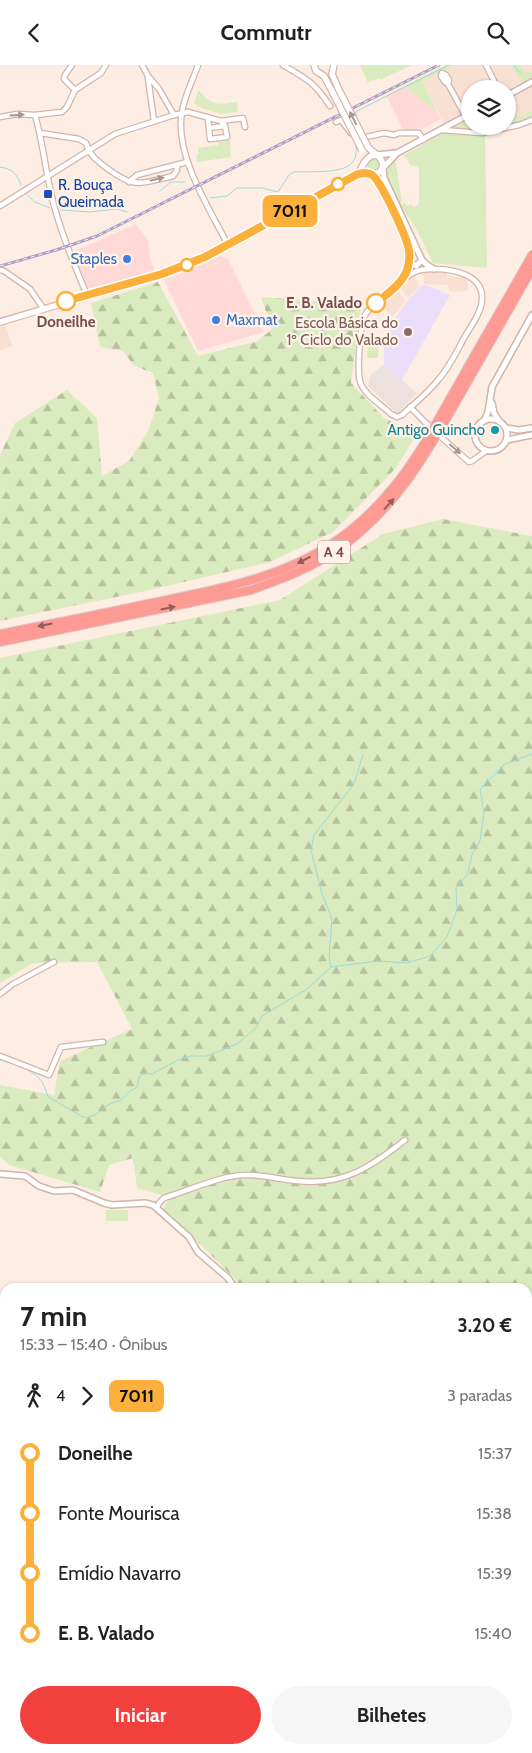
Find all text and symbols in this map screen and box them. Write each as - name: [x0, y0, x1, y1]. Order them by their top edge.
- icon: back: [20, 19, 48, 47]
- text: Commutr: [221, 19, 311, 46]
- icon: search: [484, 19, 512, 47]
- map controls: [461, 80, 516, 135]
- button: layers: [461, 80, 516, 135]
- one-way arrow: [10, 110, 26, 118]
- one-way arrow: [349, 111, 357, 125]
- one-way arrow: [149, 175, 164, 183]
- place label: R. Bouça Queimada: [58, 176, 125, 211]
- unlabelled marker: [331, 177, 345, 191]
- marker: R. Bouça Queimada: [42, 188, 54, 200]
- line badge: 7011: [255, 195, 325, 227]
- text: 7011: [272, 200, 308, 222]
- place label: Staples: [71, 250, 117, 268]
- marker: Staples: [121, 253, 133, 265]
- unlabelled marker: [180, 258, 194, 272]
- marker: Doneilhe: [56, 291, 76, 311]
- marker: E. B. Valado: [366, 293, 386, 313]
- place label: E. B. Valado: [286, 294, 362, 312]
- place label: Maxmat: [226, 311, 278, 329]
- place label: Doneilhe: [37, 313, 96, 331]
- marker: Maxmat: [210, 314, 222, 326]
- place label: Escola Básica do 1º Ciclo do Valado: [286, 314, 398, 349]
- marker: Escola Básica do 1º Ciclo do Valado: [402, 326, 414, 338]
- place label: Antigo Guincho: [388, 421, 485, 439]
- marker: Antigo Guincho: [489, 424, 501, 436]
- one-way arrow: [449, 443, 461, 455]
- one-way arrow: [383, 499, 395, 511]
- road number: A 4: [318, 541, 350, 563]
- one-way arrow: [297, 556, 311, 564]
- one-way arrow: [160, 604, 175, 612]
- one-way arrow: [38, 621, 53, 629]
- text: 7 min: [20, 1299, 87, 1333]
- text: 3.20 €: [458, 1314, 512, 1337]
- text: 15:33 – 15:40 · Ônibus: [20, 1335, 167, 1354]
- icon: walk: [20, 1382, 48, 1410]
- icon: forward: [73, 1382, 101, 1410]
- text: 7011: [119, 1385, 154, 1407]
- text: 4: [56, 1386, 65, 1405]
- text: 3 paradas: [447, 1386, 512, 1405]
- text: Doneilhe: [58, 1442, 132, 1465]
- text: 15:37: [478, 1444, 512, 1463]
- text: Fonte Mourisca: [58, 1502, 180, 1525]
- text: 15:38: [476, 1504, 512, 1523]
- text: Emídio Navarro: [58, 1562, 181, 1585]
- text: 15:39: [477, 1564, 512, 1583]
- text: E. B. Valado: [58, 1622, 154, 1645]
- text: 15:40: [474, 1624, 512, 1643]
- button: Iniciar: [20, 1686, 261, 1744]
- button: Bilhetes: [271, 1686, 512, 1744]

